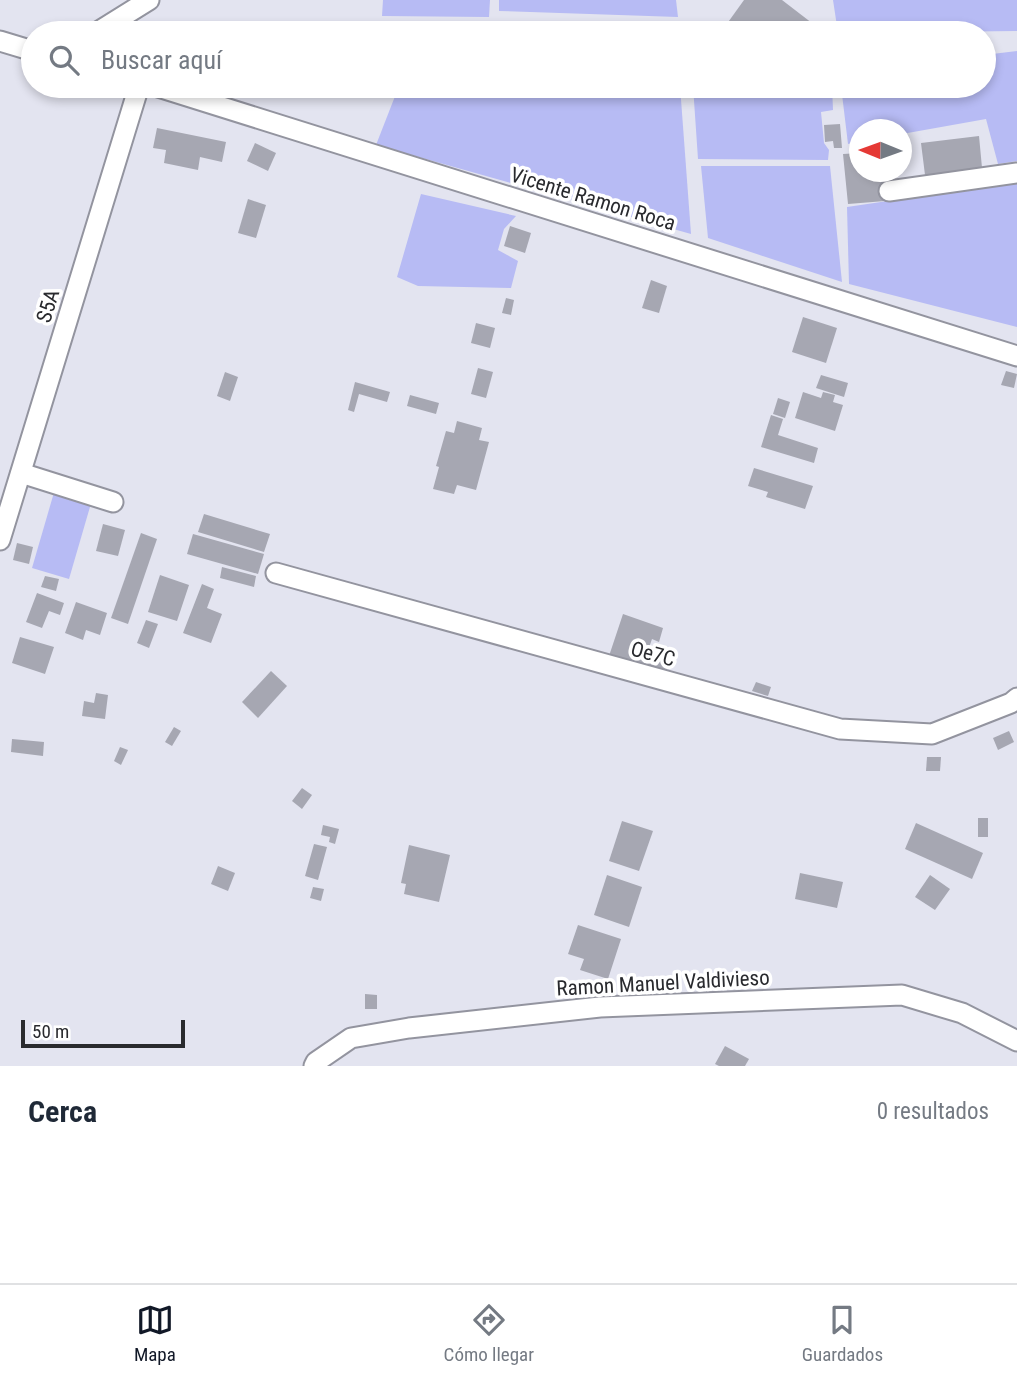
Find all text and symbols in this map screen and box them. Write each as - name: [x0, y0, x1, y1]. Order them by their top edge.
- search box: [21, 21, 996, 98]
- icon: search: [45, 41, 83, 79]
- text: Buscar aquí: [101, 45, 222, 75]
- north arrow: [849, 119, 912, 182]
- street label: Vicente Ramon Roca: [508, 162, 678, 236]
- street label: S5A: [32, 287, 64, 325]
- street label: Oe7C: [628, 637, 678, 671]
- street label: Ramon Manuel Valdivieso: [556, 965, 770, 1001]
- scale bar: [21, 1017, 186, 1049]
- text: 50 m: [32, 1020, 69, 1043]
- text: Cerca: [28, 1094, 97, 1129]
- text: 0 resultados: [877, 1098, 989, 1125]
- tab: Mapa: [134, 1301, 176, 1366]
- tab: Cómo llegar: [444, 1301, 534, 1366]
- tab: Guardados: [802, 1301, 883, 1366]

